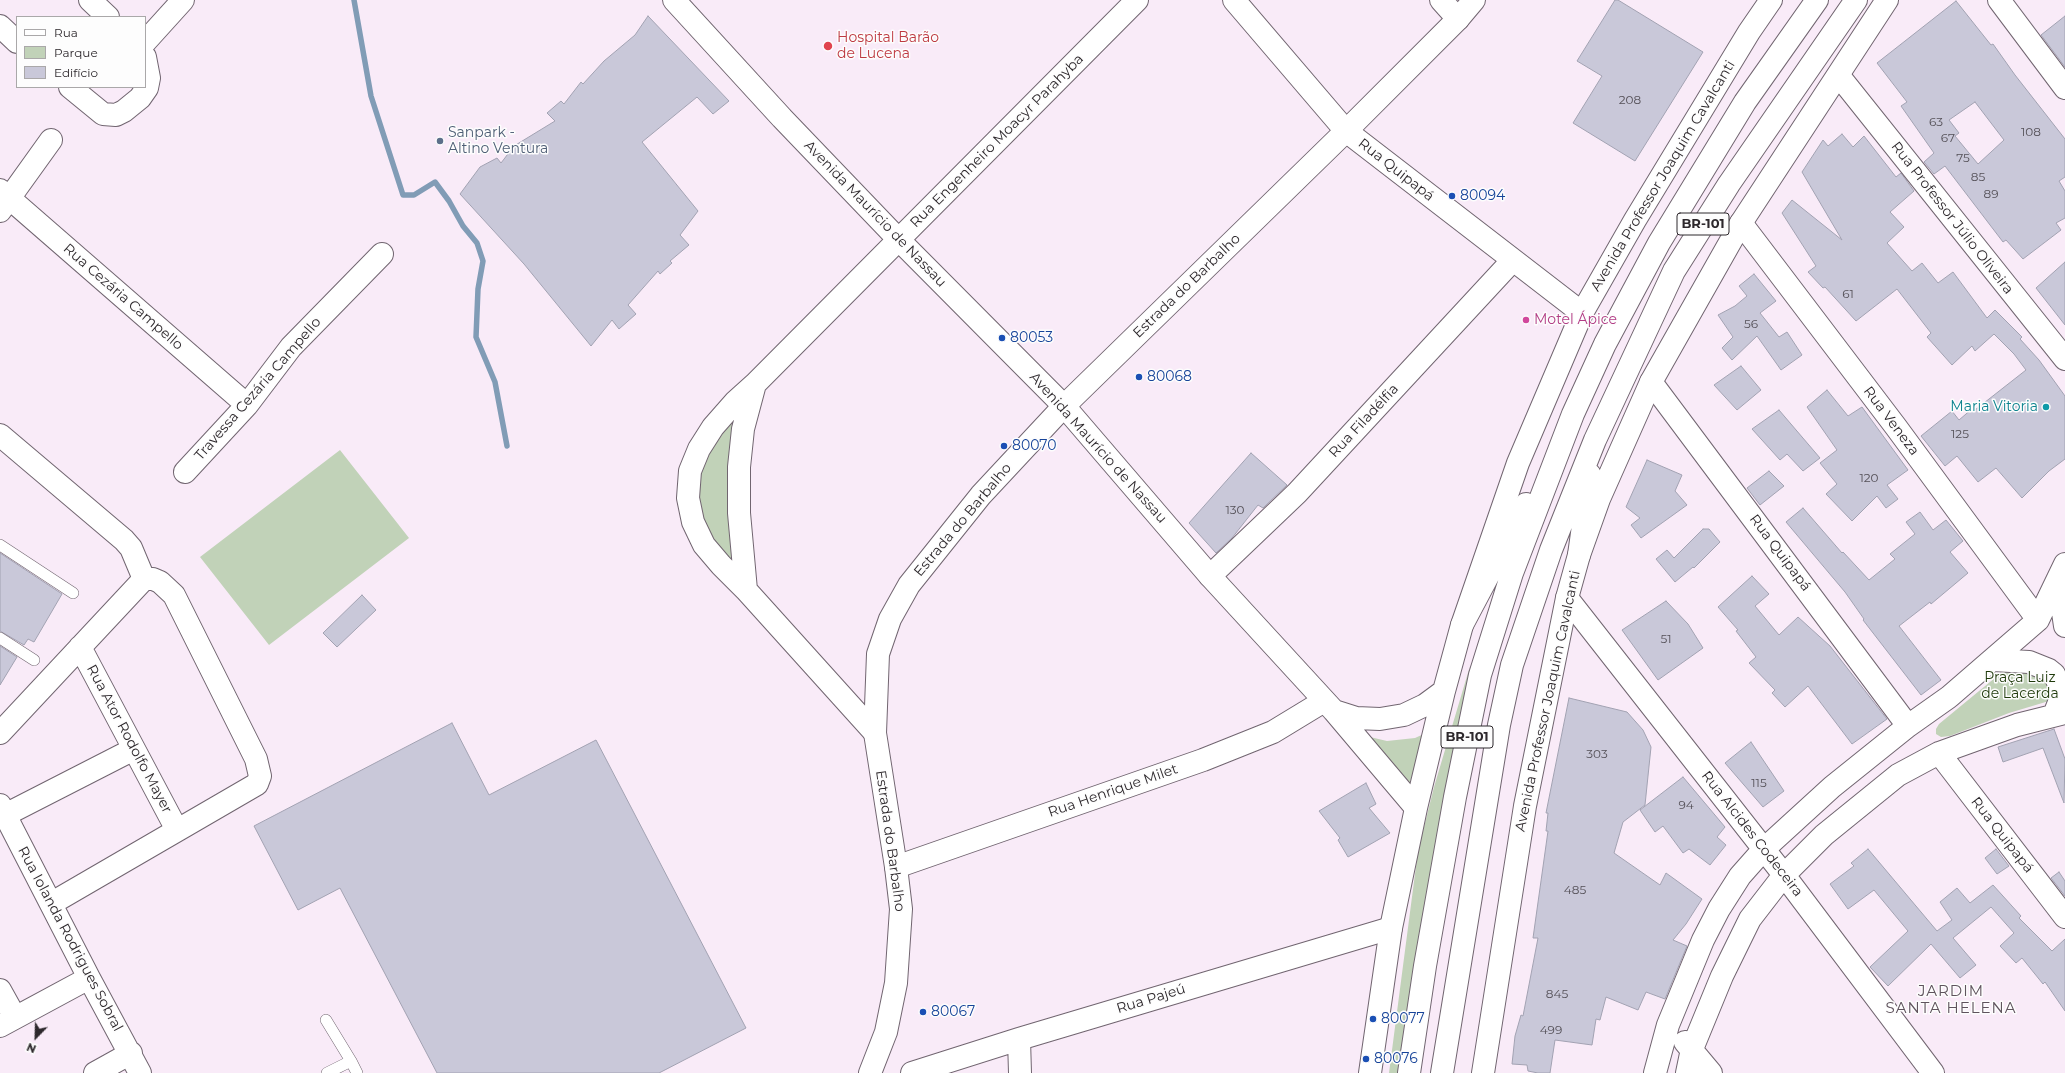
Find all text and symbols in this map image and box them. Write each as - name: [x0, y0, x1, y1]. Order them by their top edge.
- legend: [16, 16, 146, 88]
- text: Rua: [54, 25, 78, 40]
- place label: Hospital Barão de Lucena: [837, 30, 939, 62]
- marker: Hospital Barão de Lucena: [822, 40, 834, 52]
- text: Parque: [54, 45, 98, 60]
- street label: Rua Engenheiro Moacyr Parahyba: [907, 51, 1087, 231]
- street label: Avenida Professor Joaquim Cavalcanti: [1587, 57, 1739, 295]
- text: Edifício: [54, 65, 98, 80]
- house number: 208: [1619, 93, 1641, 107]
- house number: 63: [1929, 115, 1943, 129]
- place label: Sanpark - Altino Ventura: [448, 125, 548, 158]
- house number: 108: [2021, 125, 2041, 139]
- house number: 67: [1941, 131, 1955, 145]
- street label: Rua Quipapá: [1355, 135, 1437, 205]
- marker: Sanpark - Altino Ventura: [435, 136, 445, 146]
- street label: Avenida Maurício de Nassau: [801, 137, 949, 291]
- street label: Rua Professor Júlio Oliveira: [1887, 138, 2017, 298]
- house number: 75: [1956, 151, 1970, 165]
- house number: 85: [1971, 170, 1985, 184]
- house number: 89: [1984, 187, 1998, 201]
- place label: 80094: [1460, 188, 1505, 204]
- marker: 80094: [1447, 191, 1457, 201]
- road number: BR-101: [1677, 213, 1729, 235]
- street label: Estrada do Barbalho: [1130, 230, 1244, 342]
- street label: Rua Cezária Campello: [60, 240, 186, 354]
- house number: 61: [1842, 287, 1854, 301]
- place label: Motel Ápice: [1534, 312, 1617, 328]
- street label: Travessa Cezária Campello: [191, 314, 325, 464]
- marker: Motel Ápice: [1521, 315, 1531, 325]
- house number: 56: [1744, 317, 1758, 331]
- place label: 80053: [1010, 330, 1053, 346]
- marker: 80053: [997, 333, 1007, 343]
- street label: Avenida Maurício de Nassau: [1026, 369, 1170, 527]
- place label: 80068: [1147, 369, 1192, 385]
- marker: 80068: [1134, 372, 1144, 382]
- street label: Rua Filadélfia: [1326, 381, 1402, 461]
- street label: Rua Veneza: [1860, 383, 1922, 459]
- place label: Maria Vitoria: [1950, 399, 2038, 415]
- marker: Maria Vitoria: [2041, 402, 2051, 412]
- house number: 125: [1951, 427, 1969, 441]
- place label: 80070: [1012, 438, 1057, 454]
- marker: 80070: [999, 441, 1009, 451]
- street label: Estrada do Barbalho: [911, 460, 1015, 580]
- house number: 120: [1859, 471, 1879, 485]
- house number: 130: [1225, 503, 1245, 517]
- street label: Rua Quipapá: [1746, 511, 1814, 595]
- street label: Avenida Professor Joaquim Cavalcanti: [1512, 569, 1584, 833]
- house number: 51: [1660, 632, 1672, 646]
- street label: Rua Ator Rodolfo Mayer: [83, 662, 175, 816]
- park label: Praça Luiz de Lacerda: [1981, 670, 2059, 702]
- road number: BR-101: [1441, 726, 1493, 748]
- house number: 303: [1586, 747, 1608, 761]
- street label: Rua Henrique Milet: [1046, 761, 1180, 821]
- street label: Rua Alcides Codeceira: [1698, 768, 1806, 900]
- street label: Estrada do Barbalho: [872, 769, 908, 913]
- house number: 115: [1751, 776, 1767, 790]
- street label: Rua Quipapá: [1967, 794, 2037, 876]
- house number: 94: [1678, 798, 1694, 812]
- street label: Rua Iolanda Rodrigues Sobral: [14, 844, 126, 1034]
- house number: 485: [1564, 883, 1586, 897]
- street label: Rua Pajeú: [1114, 981, 1188, 1017]
- district label: JARDIM SANTA HELENA: [1886, 983, 2016, 1018]
- house number: 845: [1546, 987, 1568, 1001]
- place label: 80067: [931, 1004, 975, 1020]
- marker: 80067: [918, 1007, 928, 1017]
- place label: 80077: [1381, 1011, 1425, 1027]
- marker: 80077: [1368, 1014, 1378, 1024]
- north arrow: [16, 1017, 56, 1057]
- house number: 499: [1540, 1023, 1562, 1037]
- text: N: [24, 1040, 38, 1056]
- place label: 80076: [1374, 1051, 1418, 1067]
- marker: 80076: [1361, 1054, 1371, 1064]

